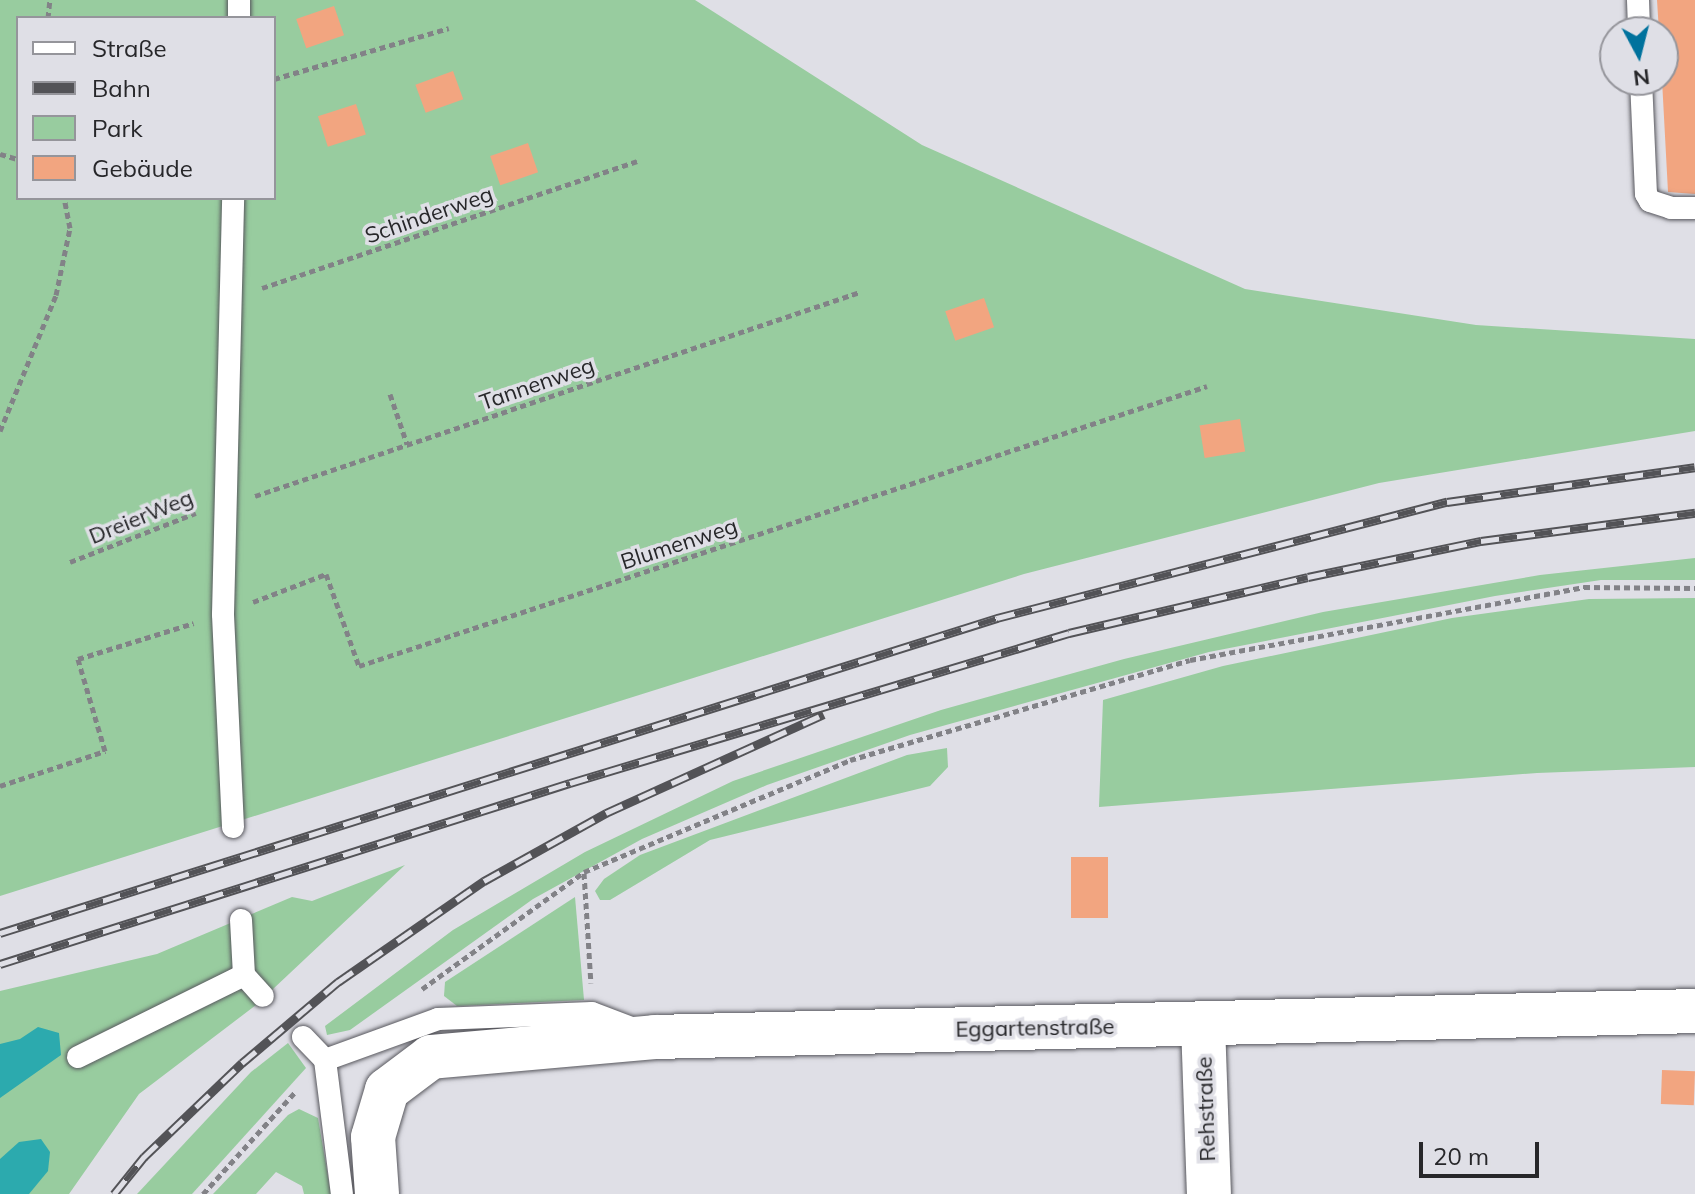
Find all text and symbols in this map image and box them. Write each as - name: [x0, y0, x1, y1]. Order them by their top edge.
- legend: [16, 16, 276, 200]
- north arrow: [1599, 16, 1679, 96]
- text: Straße: [92, 33, 167, 63]
- text: N: [1632, 63, 1652, 93]
- text: Bahn: [92, 73, 151, 103]
- text: Park: [92, 113, 143, 143]
- text: Gebäude: [92, 153, 193, 183]
- street label: Schinderweg: [362, 181, 496, 249]
- street label: Tannenweg: [476, 352, 598, 416]
- street label: DreierWeg: [85, 484, 197, 550]
- street label: Blumenweg: [617, 513, 741, 575]
- street label: Eggartenstraße: [955, 1013, 1115, 1043]
- street label: Rehstraße: [1191, 1056, 1221, 1162]
- scale bar: [1423, 1126, 1543, 1176]
- text: 20 m: [1433, 1141, 1489, 1171]

